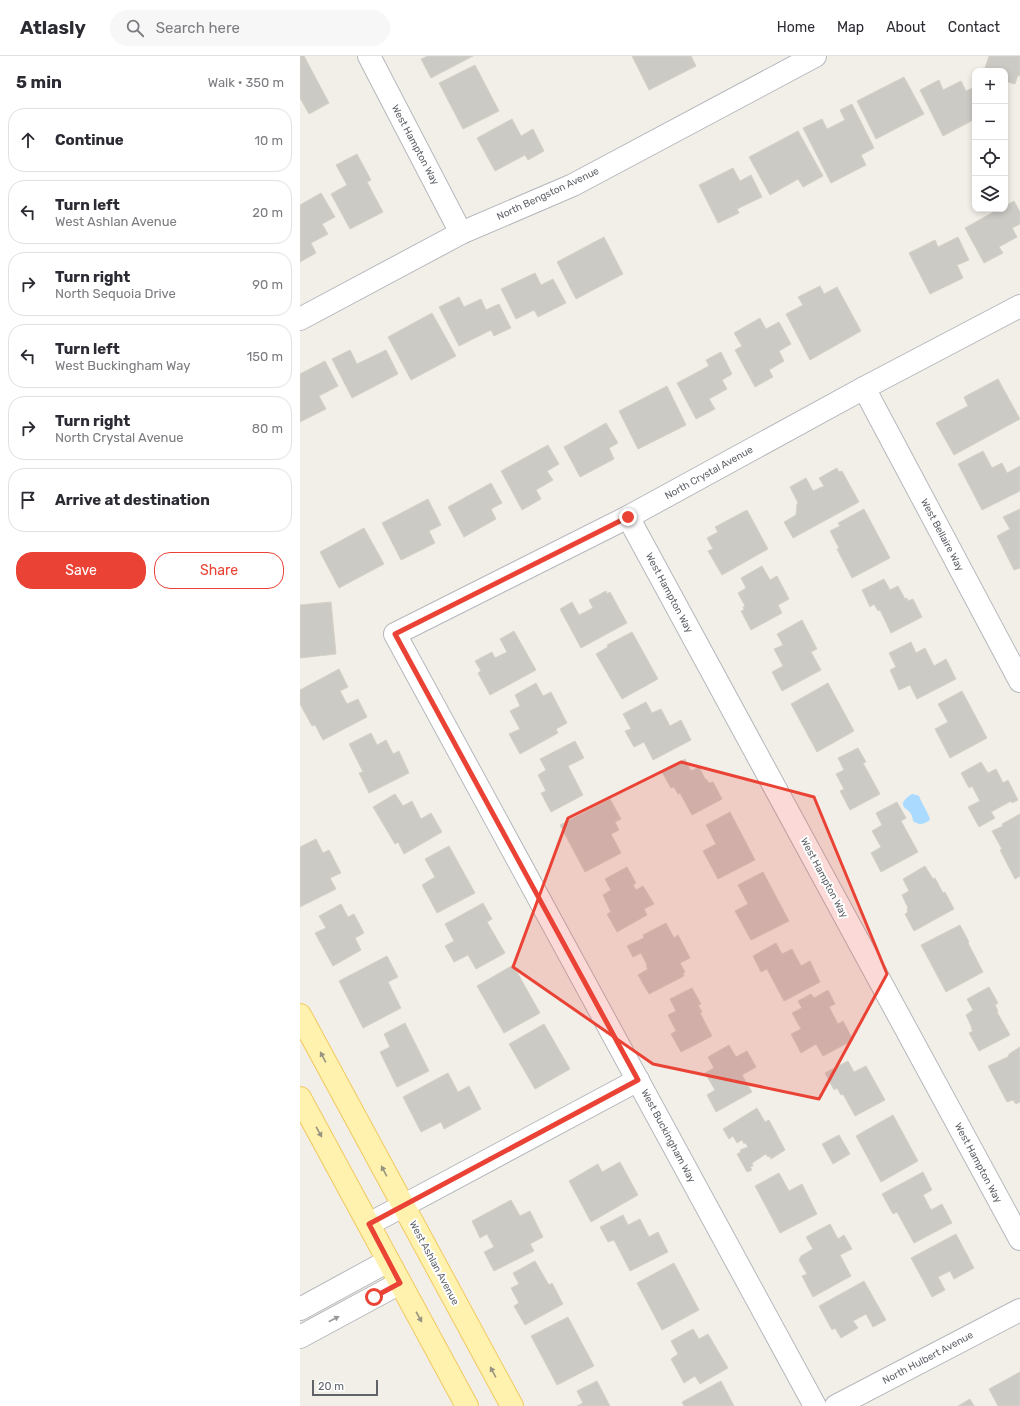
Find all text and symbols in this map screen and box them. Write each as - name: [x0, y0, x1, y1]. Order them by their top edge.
- search box: [110, 10, 390, 46]
- text: Atlasly: [20, 16, 86, 39]
- icon: search: [124, 17, 146, 39]
- text: Search here: [156, 19, 240, 37]
- text: Home: [777, 19, 815, 36]
- text: Map: [837, 19, 864, 36]
- text: About: [886, 19, 926, 36]
- text: Contact: [948, 19, 1000, 36]
- map controls: [972, 68, 1008, 212]
- button: +: [972, 68, 1008, 104]
- text: 5 min: [16, 72, 62, 92]
- text: Walk · 350 m: [208, 75, 284, 90]
- street label: West Hampton Way: [389, 103, 441, 188]
- button: −: [972, 104, 1008, 140]
- icon: ahead: [17, 129, 39, 151]
- text: Continue: [55, 131, 124, 149]
- text: 10 m: [254, 133, 283, 148]
- button: locate: [972, 140, 1008, 176]
- street label: North Bengston Avenue: [495, 165, 601, 223]
- button: layers: [972, 176, 1008, 212]
- text: Turn left: [55, 196, 120, 214]
- icon: left: [17, 201, 39, 223]
- text: 20 m: [252, 205, 283, 220]
- text: West Ashlan Avenue: [55, 214, 177, 229]
- text: Turn right: [55, 268, 130, 286]
- icon: right: [17, 273, 39, 295]
- text: 90 m: [252, 277, 283, 292]
- text: North Sequoia Drive: [55, 286, 176, 301]
- text: Turn left: [55, 340, 120, 358]
- icon: left: [17, 345, 39, 367]
- text: 150 m: [247, 349, 283, 364]
- text: West Buckingham Way: [55, 358, 190, 373]
- text: Turn right: [55, 412, 130, 430]
- icon: right: [17, 417, 39, 439]
- text: 80 m: [252, 421, 283, 436]
- text: North Crystal Avenue: [55, 430, 184, 445]
- street label: North Crystal Avenue: [663, 444, 756, 502]
- icon: arrive: [17, 489, 39, 511]
- text: Arrive at destination: [55, 491, 210, 509]
- street label: West Bellaire Way: [918, 497, 966, 574]
- route end: [619, 508, 637, 526]
- street label: West Hampton Way: [643, 551, 695, 636]
- button: Save: [16, 552, 146, 589]
- button: Share: [154, 552, 284, 589]
- street label: West Hampton Way: [798, 836, 850, 921]
- one-way arrow: [319, 1051, 326, 1063]
- street label: West Buckingham Way: [638, 1087, 698, 1185]
- street label: West Hampton Way: [952, 1121, 1004, 1206]
- one-way arrow: [315, 1127, 322, 1138]
- one-way arrow: [381, 1166, 388, 1177]
- street label: West Ashlan Avenue: [407, 1219, 461, 1308]
- route start: [365, 1288, 383, 1306]
- one-way arrow: [415, 1312, 422, 1323]
- one-way arrow: [328, 1315, 340, 1322]
- street label: North Hulbert Avenue: [881, 1329, 976, 1387]
- one-way arrow: [490, 1366, 496, 1378]
- scale bar: [312, 1378, 378, 1397]
- text: 20 m: [318, 1380, 344, 1393]

